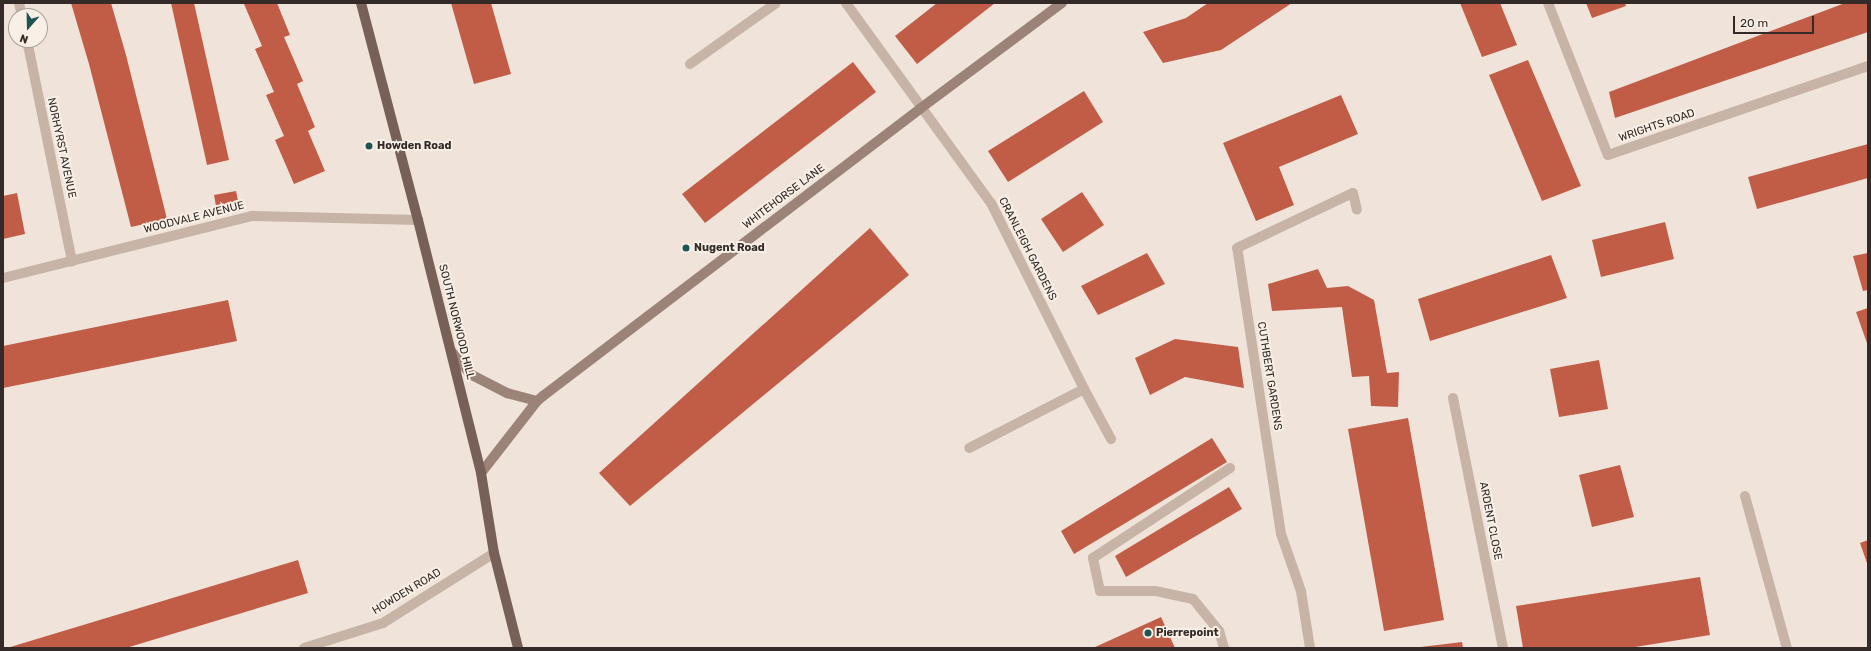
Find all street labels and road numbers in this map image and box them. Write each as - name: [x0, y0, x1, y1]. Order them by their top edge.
- street label: NORHYRST AVENUE: [44, 96, 78, 200]
- street label: WRIGHTS ROAD: [1617, 107, 1697, 145]
- street label: WHITEHORSE LANE: [740, 162, 828, 232]
- street label: CRANLEIGH GARDENS: [995, 195, 1059, 303]
- street label: WOODVALE AVENUE: [142, 199, 246, 237]
- street label: SOUTH NORWOOD HILL: [435, 263, 477, 381]
- street label: CUTHBERT GARDENS: [1254, 321, 1284, 431]
- street label: ARDENT CLOSE: [1476, 481, 1504, 561]
- street label: HOWDEN ROAD: [370, 566, 444, 618]

